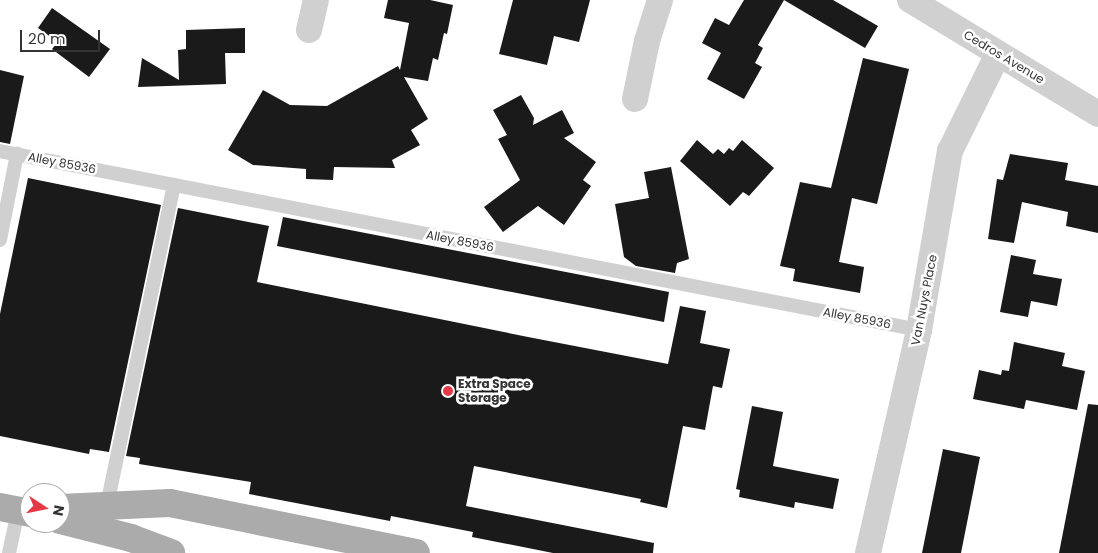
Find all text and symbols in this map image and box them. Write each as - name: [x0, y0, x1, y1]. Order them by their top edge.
- scale bar: [22, 20, 102, 52]
- street label: Cedros Avenue: [961, 27, 1047, 87]
- text: 20 m: [28, 28, 66, 49]
- street label: Alley 85936: [27, 149, 97, 177]
- street label: Alley 85936: [425, 227, 495, 255]
- street label: Van Nuys Place: [908, 253, 940, 347]
- street label: Alley 85936: [822, 304, 892, 332]
- place label: Extra Space Storage: [458, 377, 531, 405]
- marker: Extra Space Storage: [442, 385, 454, 397]
- north arrow: [20, 483, 70, 533]
- text: N: [48, 504, 70, 518]

